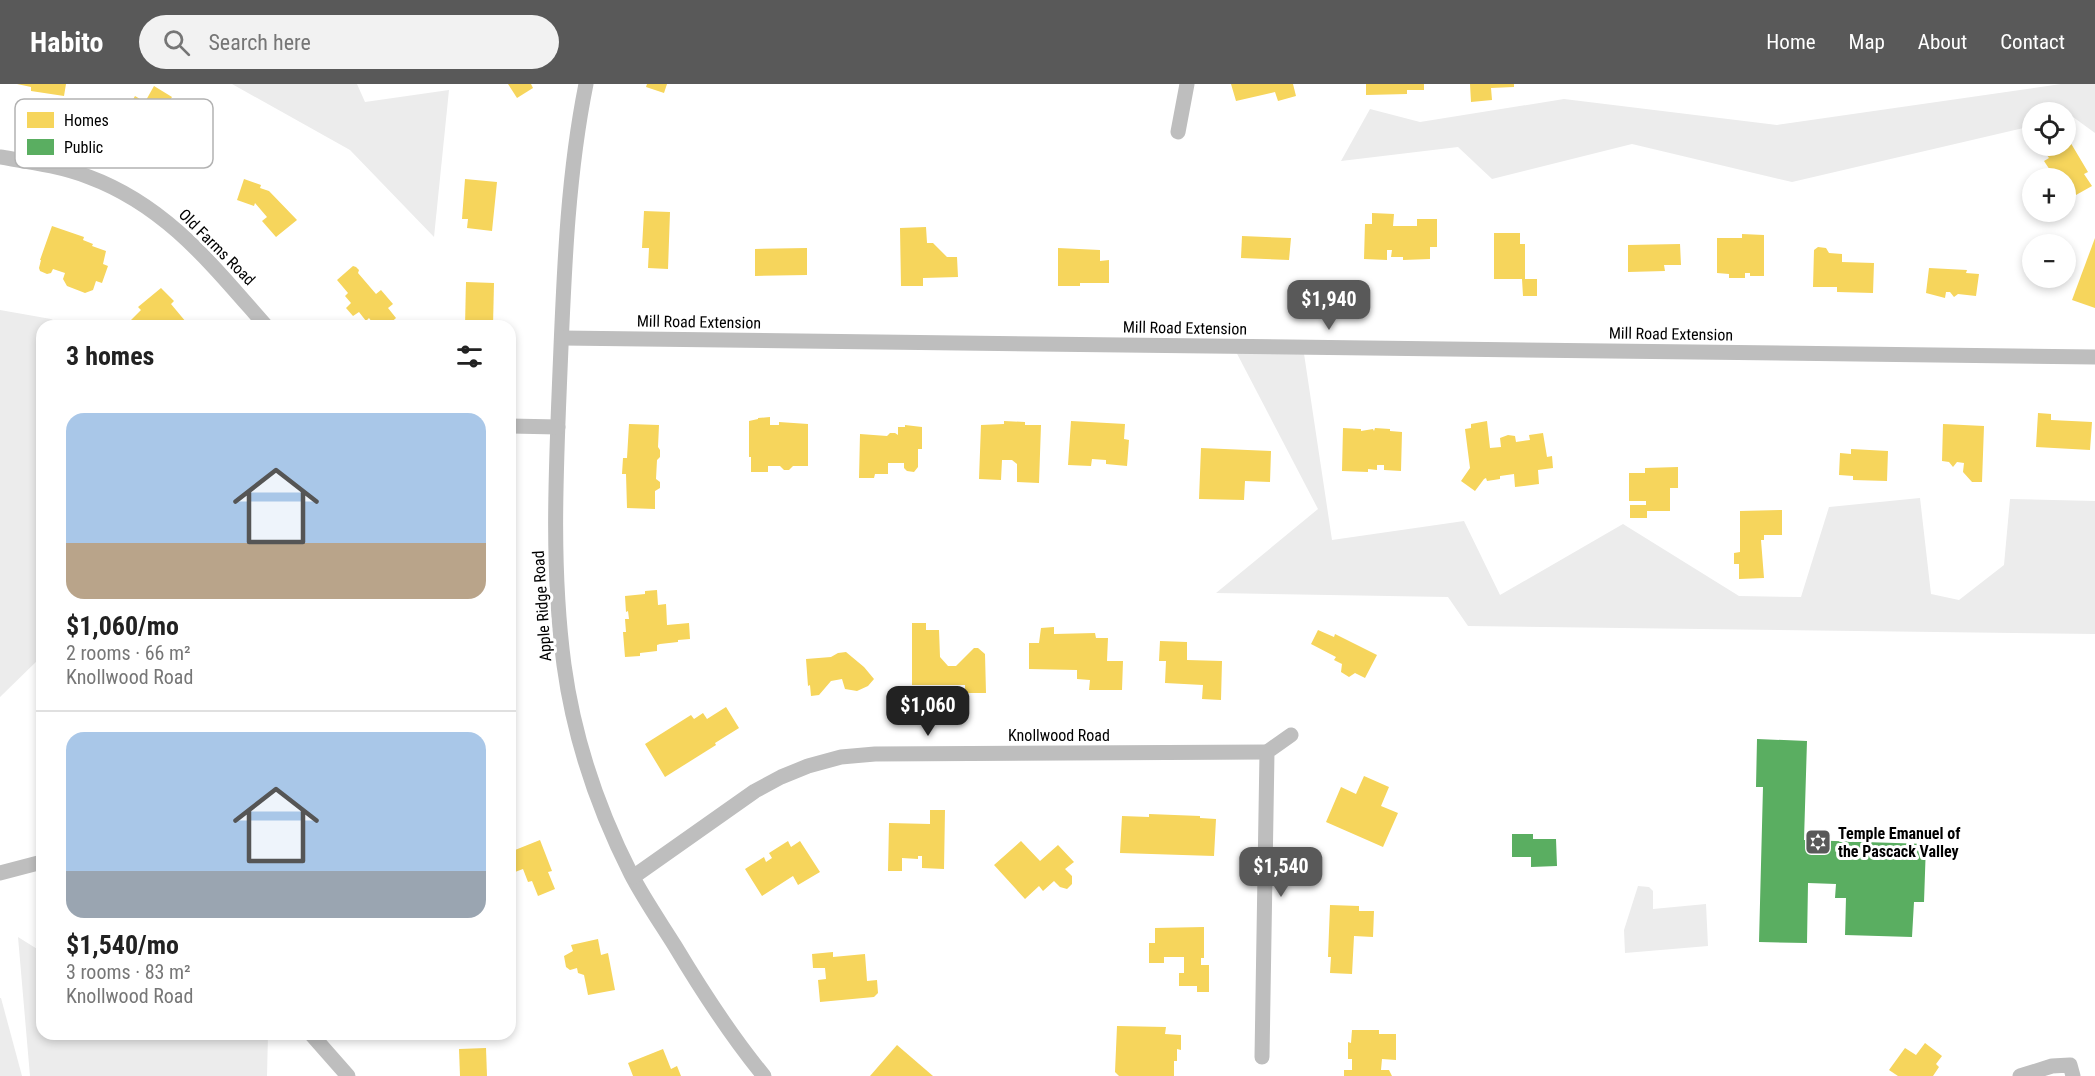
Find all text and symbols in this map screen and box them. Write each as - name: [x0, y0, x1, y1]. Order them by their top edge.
- search box: [139, 15, 559, 69]
- text: Habito: [30, 26, 103, 59]
- icon: search: [160, 26, 193, 59]
- text: Search here: [208, 30, 311, 55]
- text: Home: [1766, 30, 1816, 54]
- text: Map: [1849, 30, 1885, 54]
- text: About: [1918, 30, 1967, 54]
- text: Contact: [2000, 30, 2065, 54]
- legend: [15, 99, 213, 168]
- map controls: [2022, 102, 2076, 288]
- button: locate: [2022, 102, 2076, 156]
- text: Homes: [64, 111, 109, 130]
- text: Public: [64, 138, 103, 157]
- button: +: [2022, 168, 2076, 222]
- street label: Old Farms Road: [175, 205, 259, 289]
- button: −: [2022, 234, 2076, 288]
- pin: $1,940: [1280, 280, 1378, 331]
- text: $1,940: [1301, 287, 1357, 311]
- street label: Mill Road Extension: [637, 311, 761, 333]
- street label: Mill Road Extension: [1123, 317, 1247, 339]
- street label: Mill Road Extension: [1609, 323, 1733, 345]
- icon: filters: [453, 340, 486, 373]
- text: 3 homes: [66, 341, 154, 371]
- icon: home: [222, 452, 330, 560]
- street label: Apple Ridge Road: [529, 550, 555, 662]
- text: $1,060/mo: [66, 611, 179, 641]
- text: 2 rooms · 66 m²: [66, 641, 191, 665]
- text: Knollwood Road: [66, 665, 193, 689]
- pin: $1,060: [879, 686, 977, 737]
- text: $1,060: [900, 693, 956, 717]
- street label: Knollwood Road: [1008, 726, 1110, 745]
- icon: home: [222, 771, 330, 879]
- place label: Temple Emanuel of the Pascack Valley: [1838, 824, 1961, 861]
- synagogue icon: Temple Emanuel of the Pascack Valley: [1803, 827, 1833, 857]
- pin: $1,540: [1232, 847, 1330, 898]
- text: $1,540: [1253, 854, 1309, 878]
- text: $1,540/mo: [66, 930, 179, 960]
- text: 3 rooms · 83 m²: [66, 960, 191, 984]
- text: Knollwood Road: [66, 984, 193, 1008]

